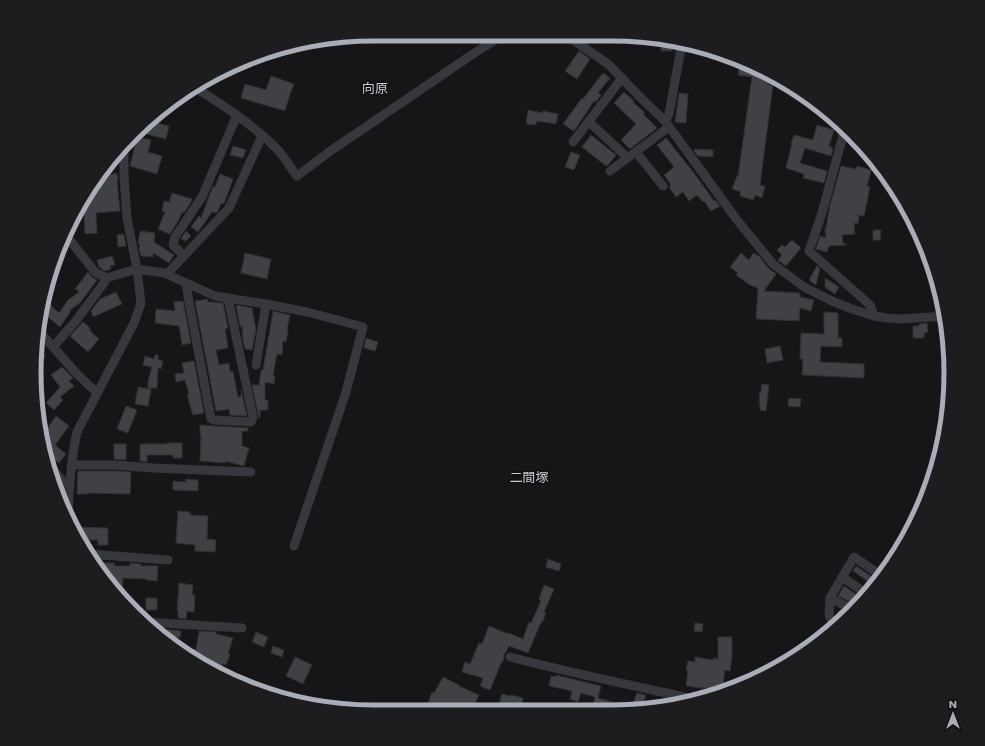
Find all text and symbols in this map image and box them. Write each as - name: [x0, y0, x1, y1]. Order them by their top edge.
- district label: 向原: [362, 79, 388, 98]
- district label: 二間塚: [509, 468, 549, 487]
- north arrow: [933, 694, 973, 734]
- text: N: [949, 696, 957, 712]

